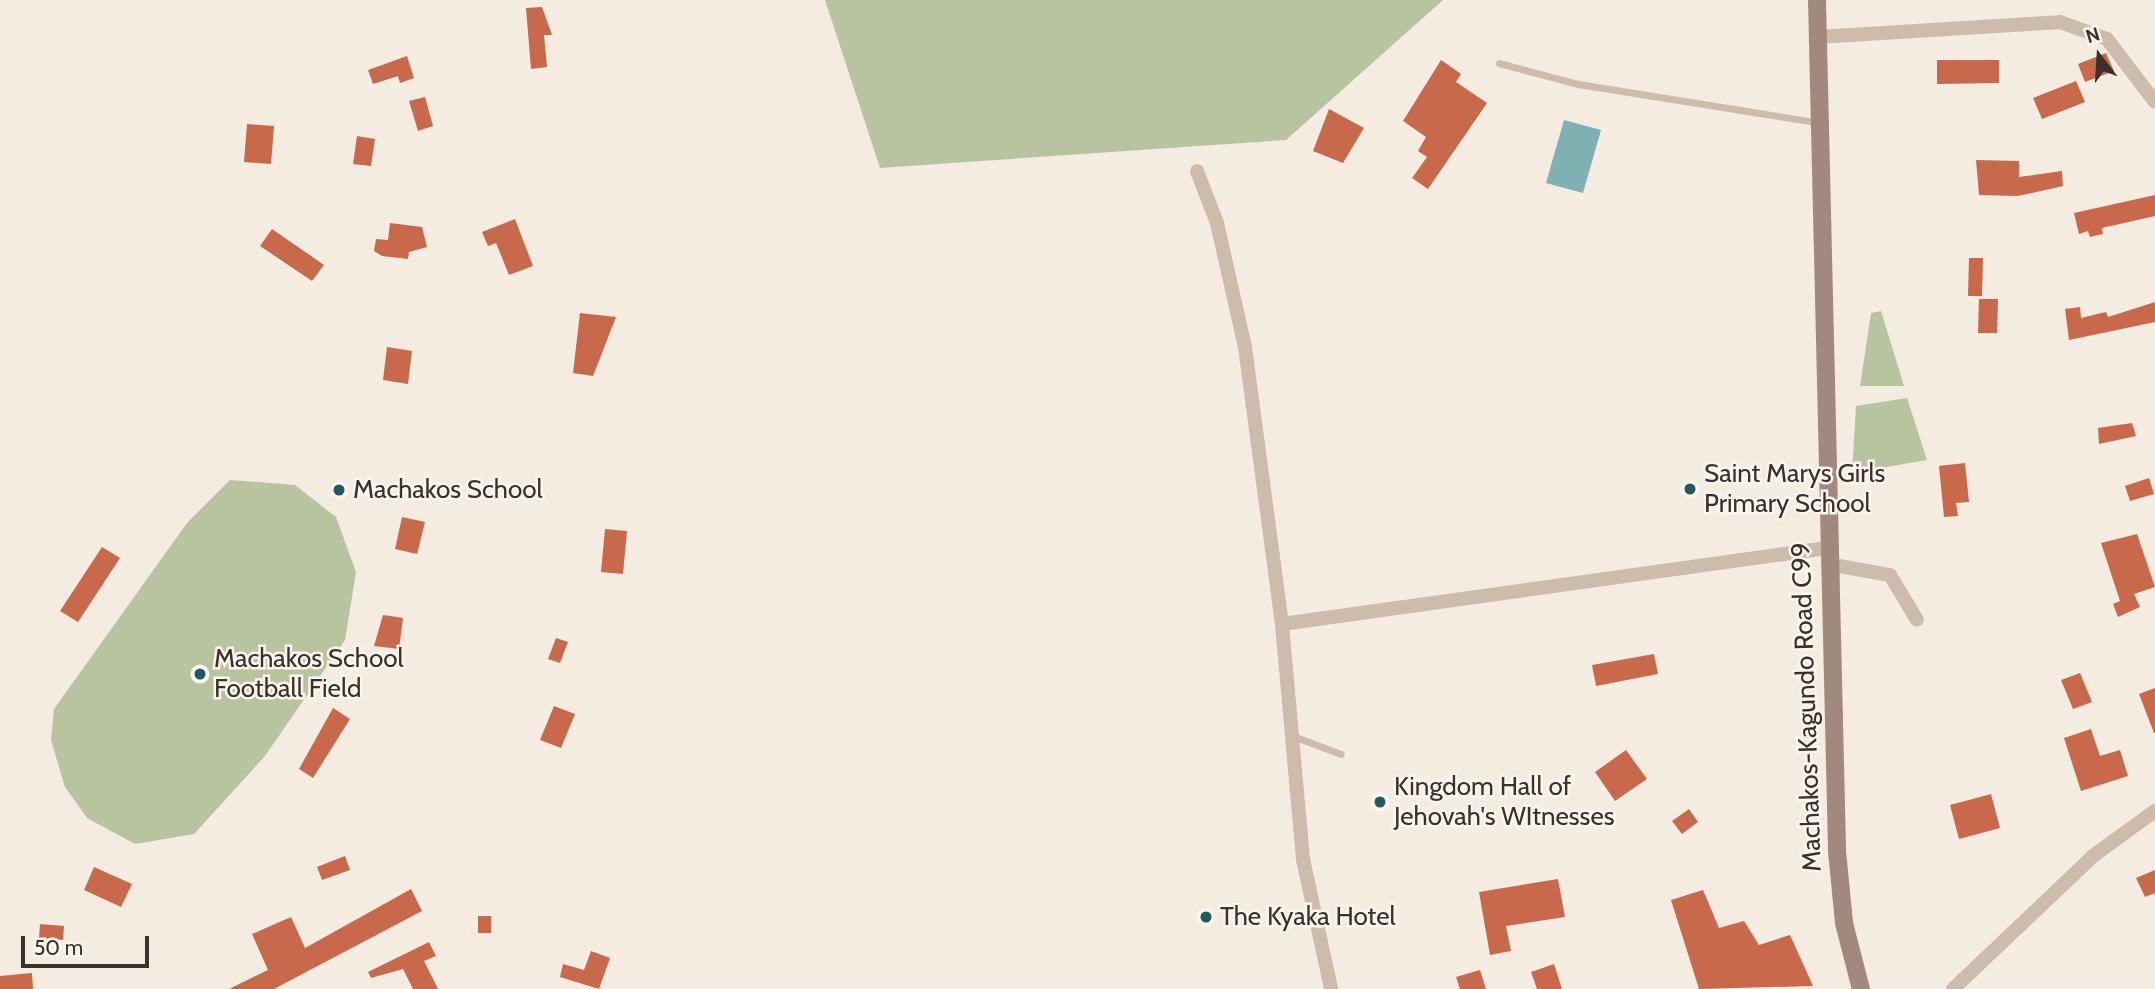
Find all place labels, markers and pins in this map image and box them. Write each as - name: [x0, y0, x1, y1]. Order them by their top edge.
- place label: Saint Marys Girls Primary School: [1704, 458, 1885, 520]
- place label: Machakos School: [353, 474, 543, 506]
- marker: Saint Marys Girls Primary School: [1682, 481, 1698, 497]
- marker: Machakos School: [331, 482, 347, 498]
- place label: Machakos School Football Field: [214, 643, 404, 704]
- marker: Machakos School Football Field: [192, 666, 208, 682]
- place label: Kingdom Hall of Jehovah's WItnesses: [1394, 771, 1614, 832]
- marker: Kingdom Hall of Jehovah's WItnesses: [1372, 794, 1388, 810]
- place label: The Kyaka Hotel: [1220, 901, 1396, 933]
- marker: The Kyaka Hotel: [1198, 909, 1214, 925]

